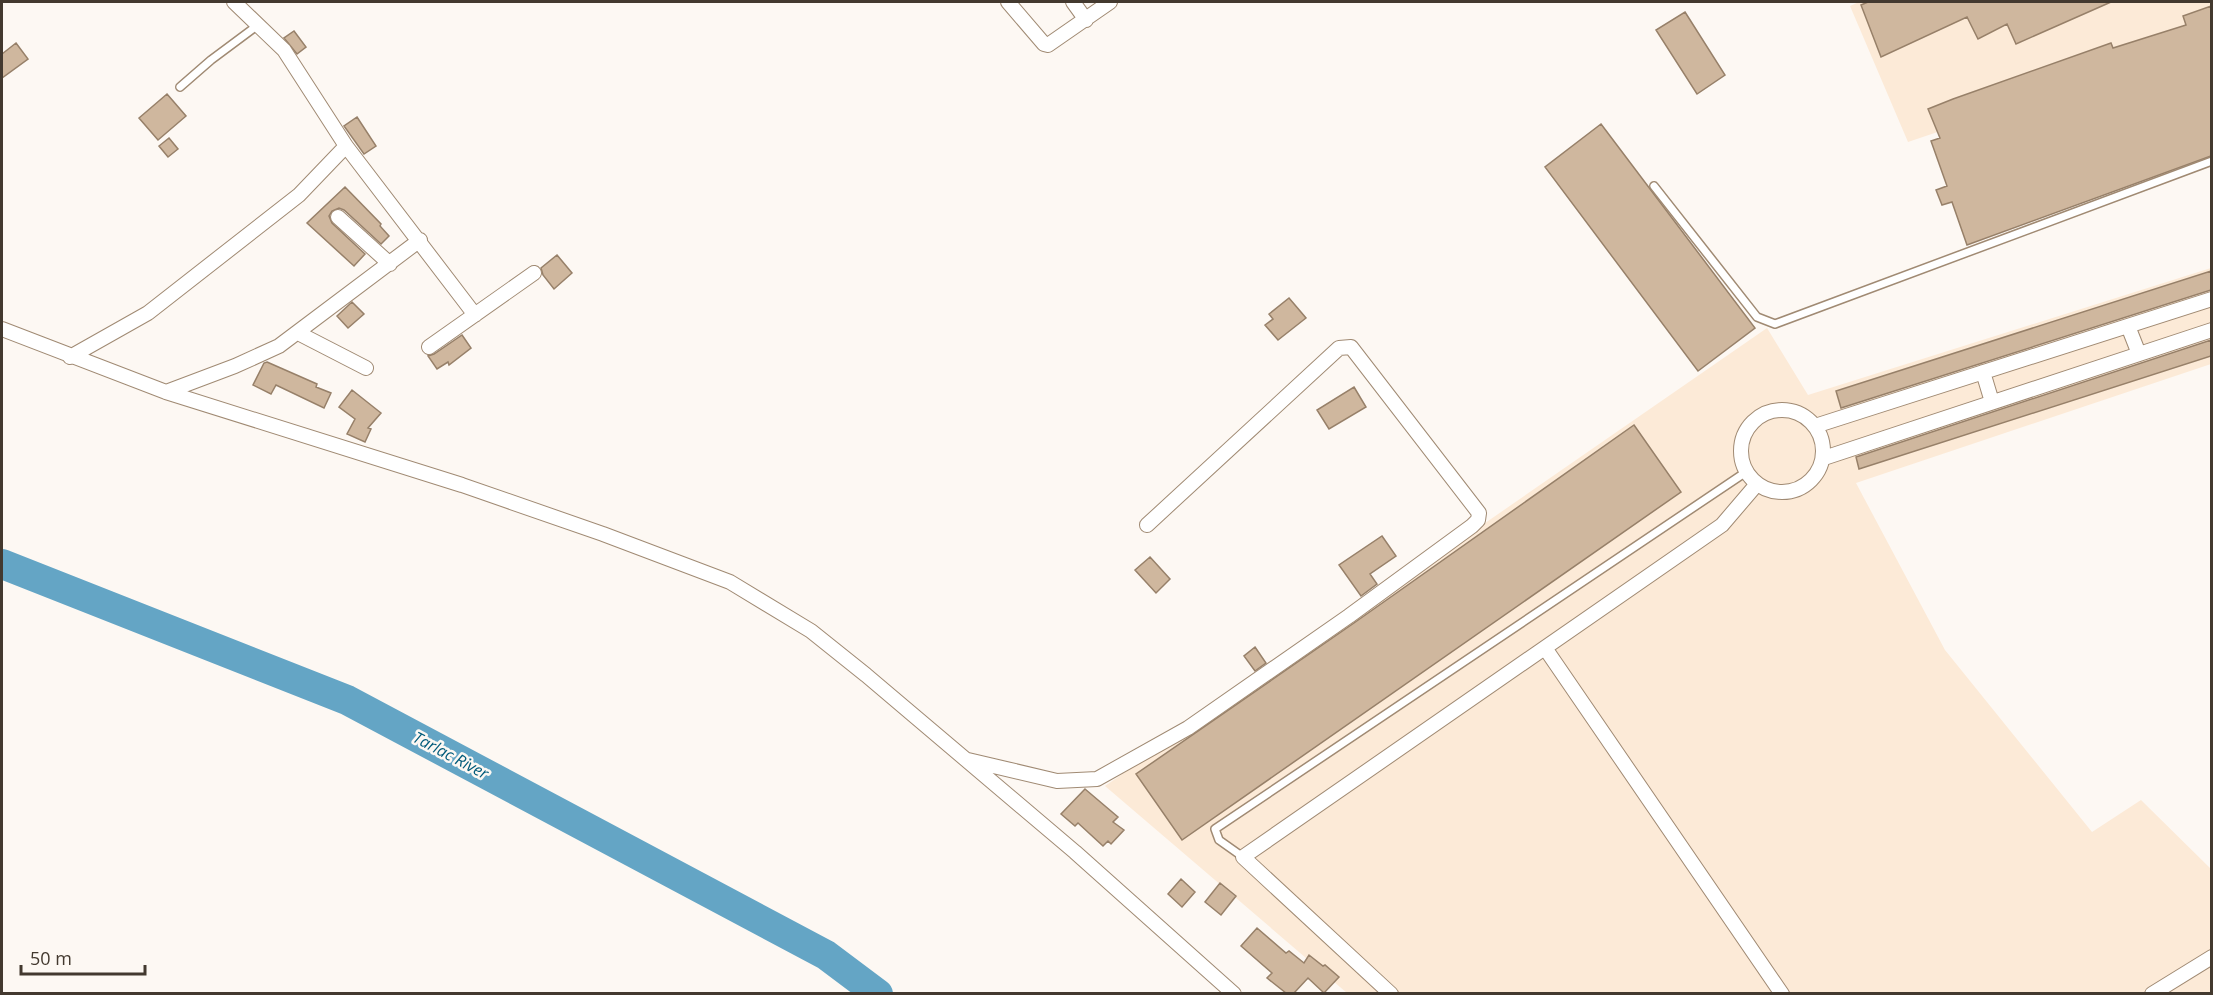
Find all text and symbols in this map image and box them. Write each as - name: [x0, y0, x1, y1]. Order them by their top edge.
- water label: Tarlac River: [409, 726, 493, 784]
- scale bar: [21, 938, 146, 976]
- text: 50 m: [30, 946, 72, 970]

